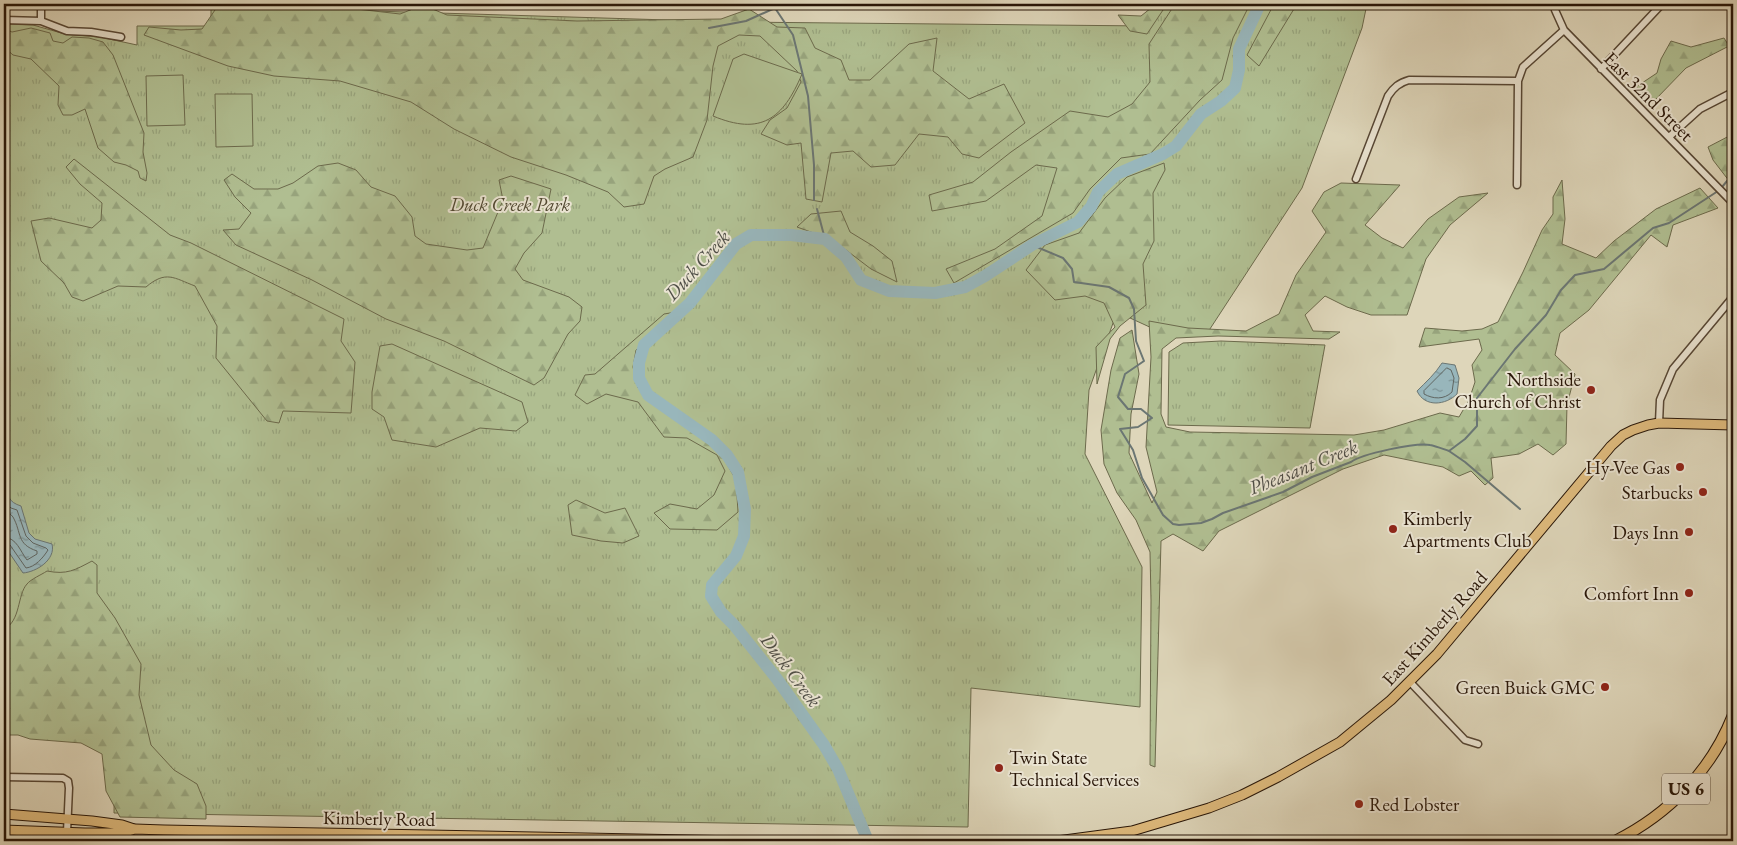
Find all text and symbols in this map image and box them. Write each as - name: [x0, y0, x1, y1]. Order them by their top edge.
- street label: East 32nd Street: [1598, 46, 1699, 147]
- park label: Duck Creek Park: [449, 192, 571, 217]
- water label: Duck Creek: [658, 224, 736, 306]
- place label: Northside Church of Christ: [1454, 367, 1581, 414]
- marker: Northside Church of Christ: [1585, 384, 1597, 396]
- water label: Pheasant Creek: [1245, 433, 1361, 501]
- place label: Hy-Vee Gas: [1586, 455, 1670, 480]
- marker: Hy-Vee Gas: [1674, 461, 1686, 473]
- place label: Starbucks: [1622, 480, 1693, 505]
- marker: Starbucks: [1697, 486, 1709, 498]
- place label: Kimberly Apartments Club: [1402, 506, 1532, 553]
- place label: Days Inn: [1612, 520, 1679, 545]
- marker: Kimberly Apartments Club: [1387, 523, 1399, 535]
- marker: Days Inn: [1683, 526, 1695, 538]
- street label: East Kimberly Road: [1376, 565, 1493, 691]
- place label: Comfort Inn: [1584, 581, 1679, 606]
- marker: Comfort Inn: [1683, 587, 1695, 599]
- water label: Duck Creek: [754, 627, 827, 712]
- place label: Green Buick GMC: [1456, 675, 1595, 700]
- marker: Green Buick GMC: [1599, 681, 1611, 693]
- place label: Twin State Technical Services: [1009, 745, 1139, 792]
- marker: Twin State Technical Services: [993, 762, 1005, 774]
- road number: US 6: [1662, 774, 1710, 804]
- place label: Red Lobster: [1369, 792, 1460, 817]
- marker: Red Lobster: [1353, 798, 1365, 810]
- street label: Kimberly Road: [323, 805, 436, 832]

